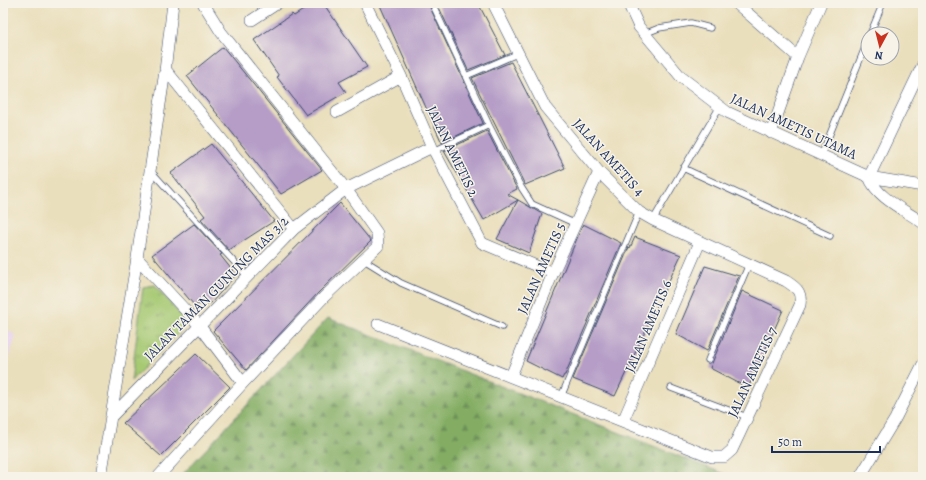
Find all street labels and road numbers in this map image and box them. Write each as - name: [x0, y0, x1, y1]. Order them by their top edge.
- street label: JALAN AMETIS UTAMA: [728, 89, 861, 164]
- street label: JALAN AMETIS 2: [422, 103, 483, 200]
- street label: JALAN AMETIS 4: [569, 114, 649, 200]
- street label: JALAN TAMAN GUNUNG MAS 3/2: [140, 212, 293, 365]
- street label: JALAN AMETIS 5: [513, 219, 570, 317]
- street label: JALAN AMETIS 6: [620, 277, 676, 375]
- street label: JALAN AMETIS 7: [723, 324, 782, 421]

